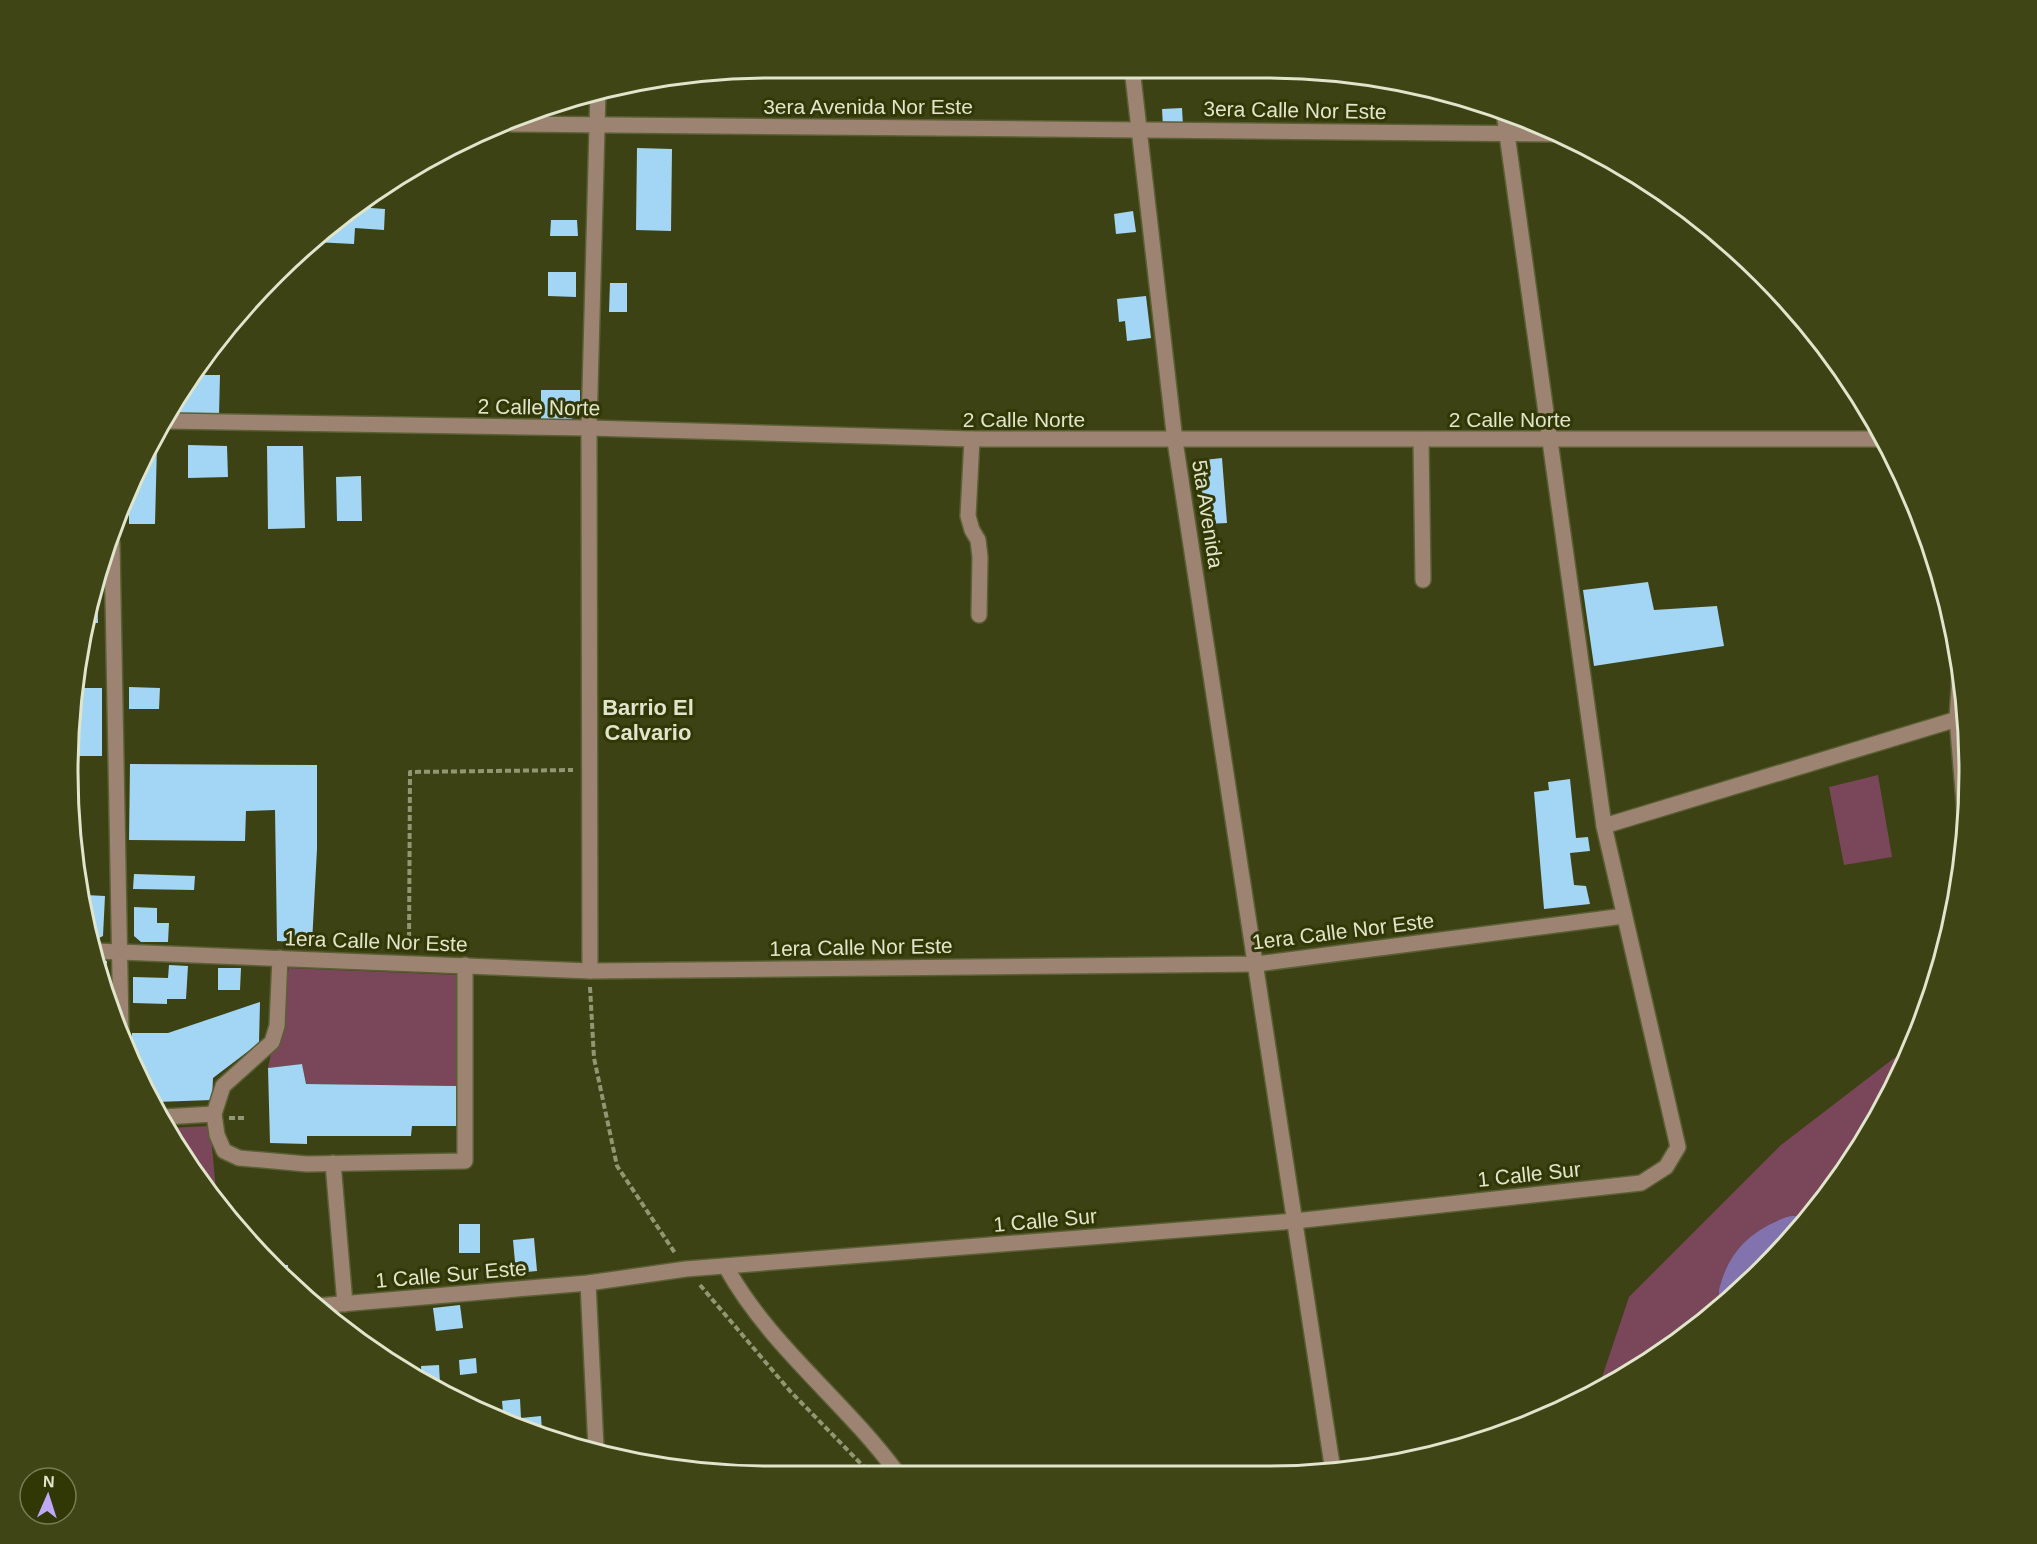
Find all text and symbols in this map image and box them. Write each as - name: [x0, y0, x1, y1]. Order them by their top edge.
- street label: 3era Avenida Nor Este: [763, 95, 973, 118]
- street label: 3era Calle Nor Este: [1203, 97, 1387, 123]
- street label: 2 Calle Norte: [478, 394, 600, 420]
- street label: 2 Calle Norte: [963, 408, 1085, 431]
- street label: 2 Calle Norte: [1449, 408, 1571, 431]
- street label: 5ta Avenida: [1188, 458, 1228, 570]
- district label: Barrio El Calvario: [602, 695, 694, 745]
- street label: 1era Calle Nor Este: [1251, 908, 1435, 954]
- street label: 1era Calle Nor Este: [284, 926, 468, 956]
- street label: 1era Calle Nor Este: [769, 934, 953, 960]
- street label: 1 Calle Sur: [1476, 1157, 1582, 1191]
- street label: 1 Calle Sur: [992, 1204, 1098, 1236]
- street label: 1 Calle Sur Este: [374, 1256, 528, 1292]
- north arrow: [18, 1466, 78, 1526]
- text: N: [43, 1473, 55, 1490]

